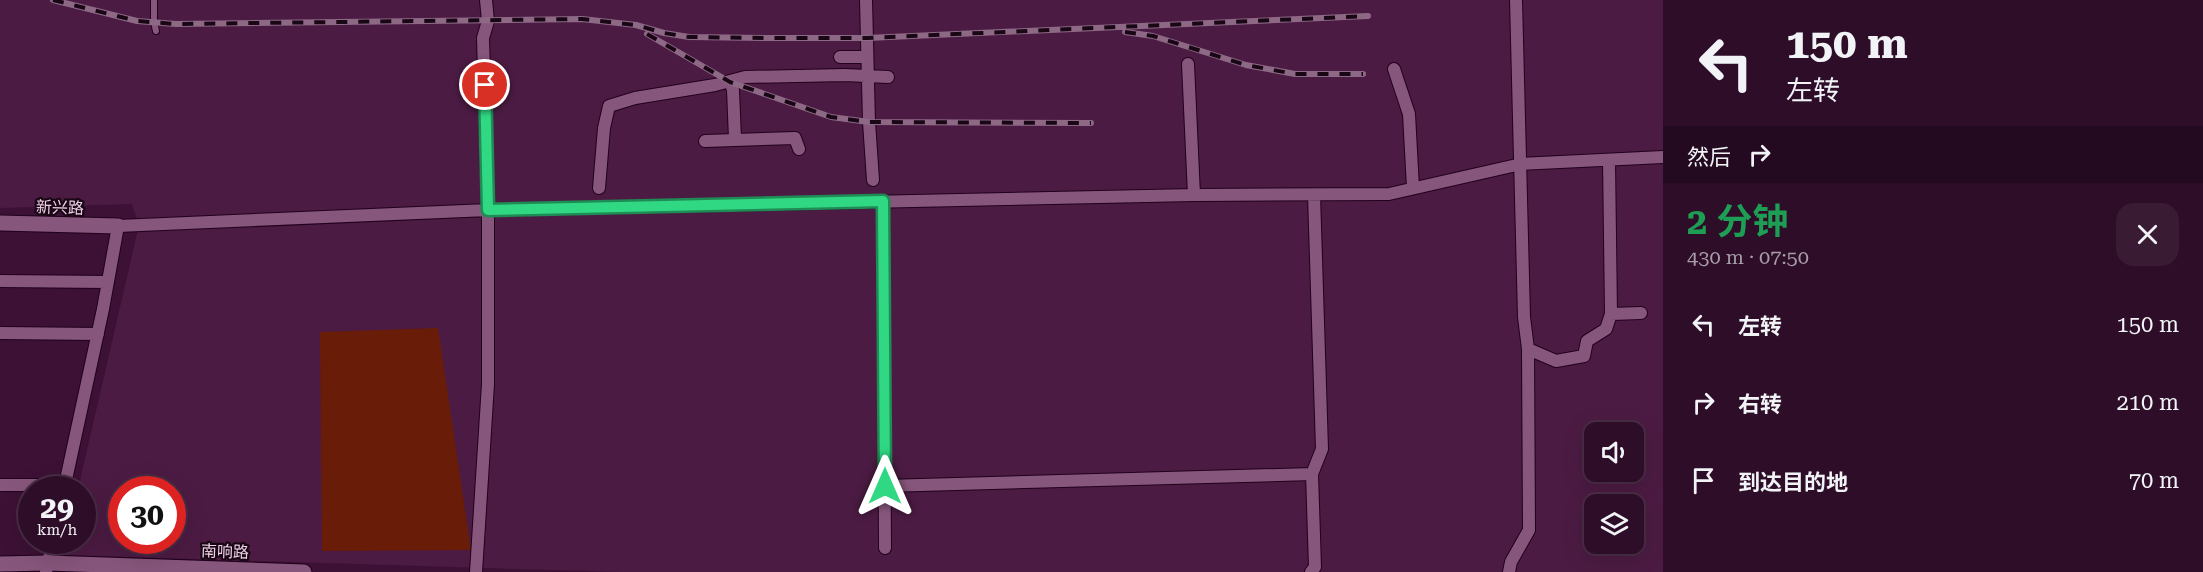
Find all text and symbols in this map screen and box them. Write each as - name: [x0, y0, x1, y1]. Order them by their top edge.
- text: 150 m: [1786, 19, 1908, 68]
- icon: left: [1687, 24, 1765, 102]
- pin: [459, 59, 510, 110]
- icon: arrive: [468, 68, 501, 101]
- text: 左转: [1786, 75, 1840, 107]
- icon: right: [1743, 138, 1776, 171]
- text: 然后: [1687, 145, 1731, 170]
- street label: 新兴路: [36, 197, 84, 218]
- text: 2 分钟: [1687, 201, 1788, 243]
- button: close: [2116, 203, 2179, 266]
- text: 430 m · 07:50: [1687, 245, 1809, 269]
- icon: left: [1687, 308, 1720, 341]
- text: 150 m: [2116, 312, 2179, 337]
- text: 左转: [1738, 314, 1782, 339]
- icon: right: [1687, 386, 1720, 419]
- text: 210 m: [2116, 390, 2179, 415]
- text: 右转: [1738, 392, 1782, 417]
- map controls: [1584, 422, 1644, 554]
- button: sound: [1584, 422, 1644, 482]
- position arrow: [853, 454, 917, 518]
- icon: arrive: [1687, 464, 1720, 497]
- text: 70 m: [2129, 468, 2179, 493]
- text: 到达目的地: [1738, 470, 1848, 495]
- speed limit sign: 30: [108, 476, 186, 554]
- text: 29: [40, 490, 74, 525]
- button: layers: [1584, 494, 1644, 554]
- text: km/h: [37, 521, 77, 539]
- street label: 南响路: [201, 541, 249, 562]

